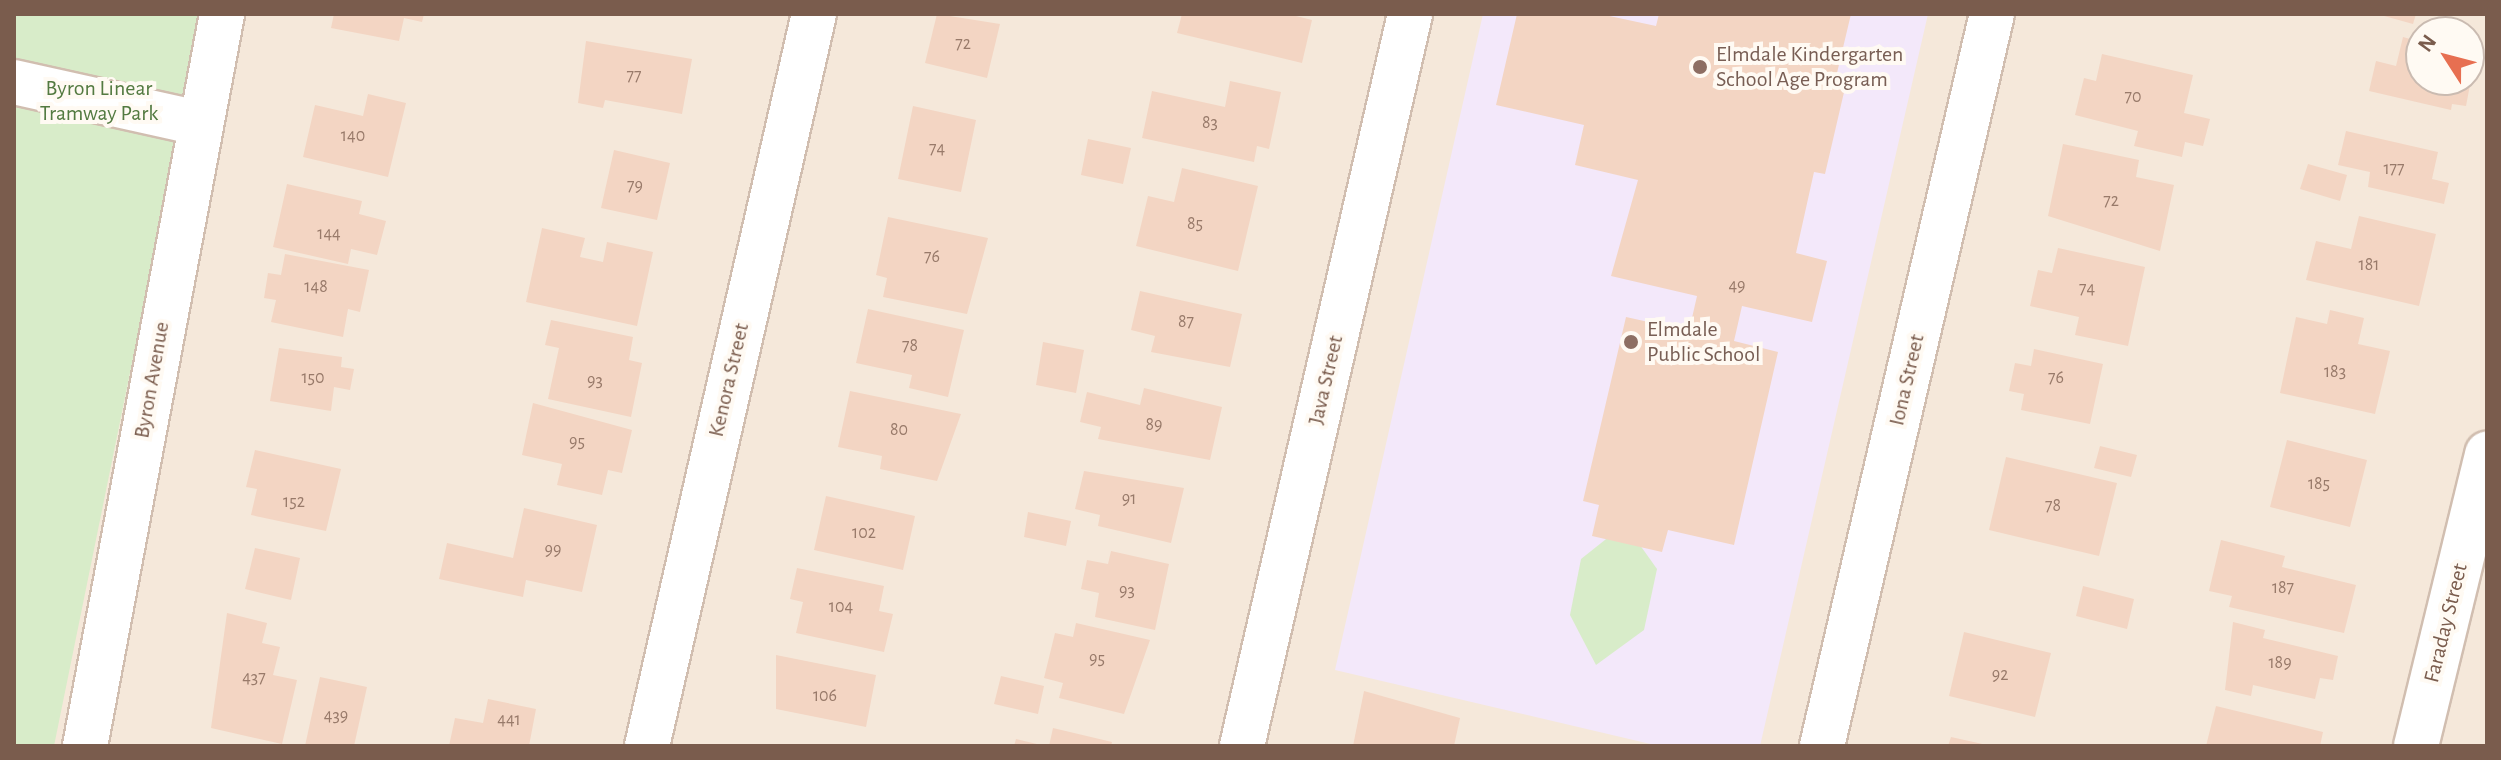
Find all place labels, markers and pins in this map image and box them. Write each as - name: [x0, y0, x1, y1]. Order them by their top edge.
- place label: Elmdale Kindergarten School Age Program: [1716, 41, 1903, 92]
- marker: Elmdale Kindergarten School Age Program: [1691, 58, 1709, 76]
- place label: Elmdale Public School: [1647, 316, 1760, 368]
- marker: Elmdale Public School: [1622, 333, 1640, 351]

